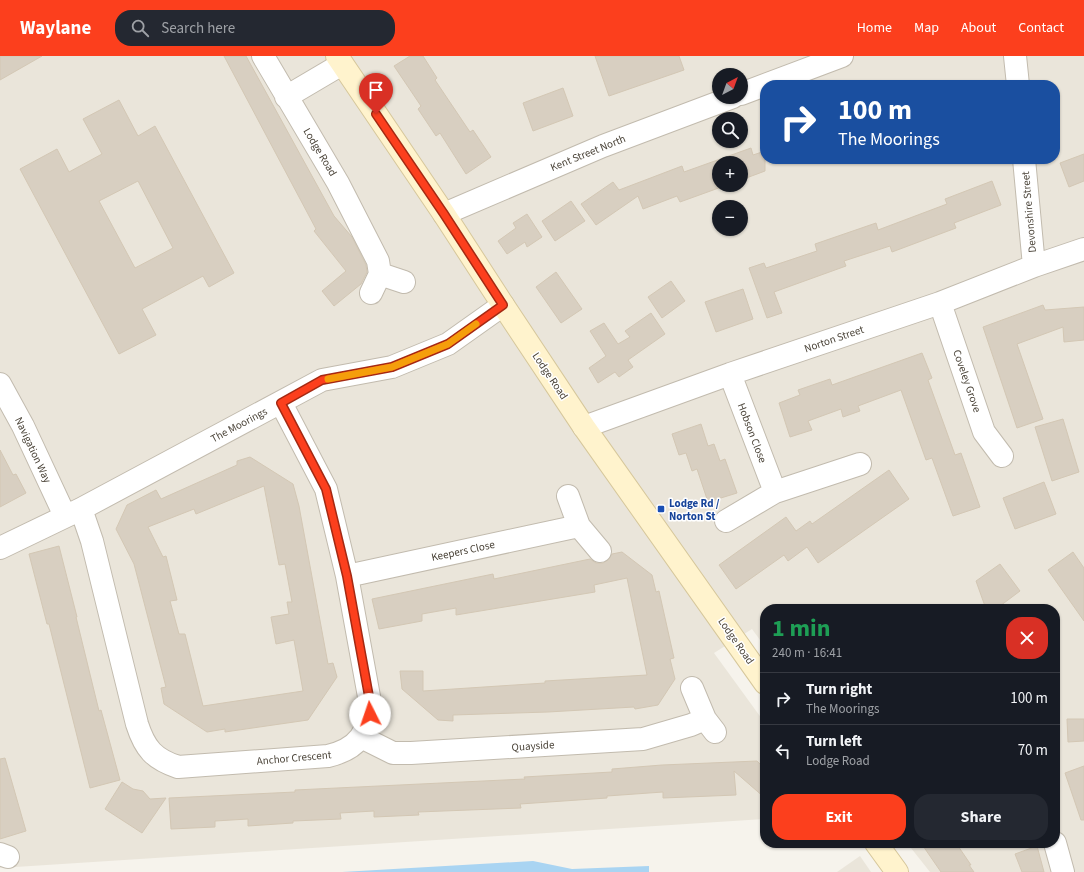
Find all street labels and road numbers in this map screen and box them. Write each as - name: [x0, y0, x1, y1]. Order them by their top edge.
- street label: Lodge Road: [300, 125, 340, 179]
- street label: Kent Street North: [548, 131, 628, 175]
- street label: Devonshire Street: [1018, 170, 1040, 253]
- street label: Norton Street: [802, 322, 866, 356]
- street label: Coveley Grove: [949, 348, 985, 415]
- street label: Lodge Road: [529, 349, 571, 403]
- street label: Hobson Close: [734, 401, 770, 466]
- street label: The Moorings: [208, 404, 270, 446]
- street label: Navigation Way: [11, 415, 55, 485]
- street label: Keepers Close: [430, 537, 497, 565]
- street label: Lodge Road: [714, 615, 758, 667]
- street label: Quayside: [511, 737, 555, 755]
- street label: Anchor Crescent: [256, 747, 332, 769]

